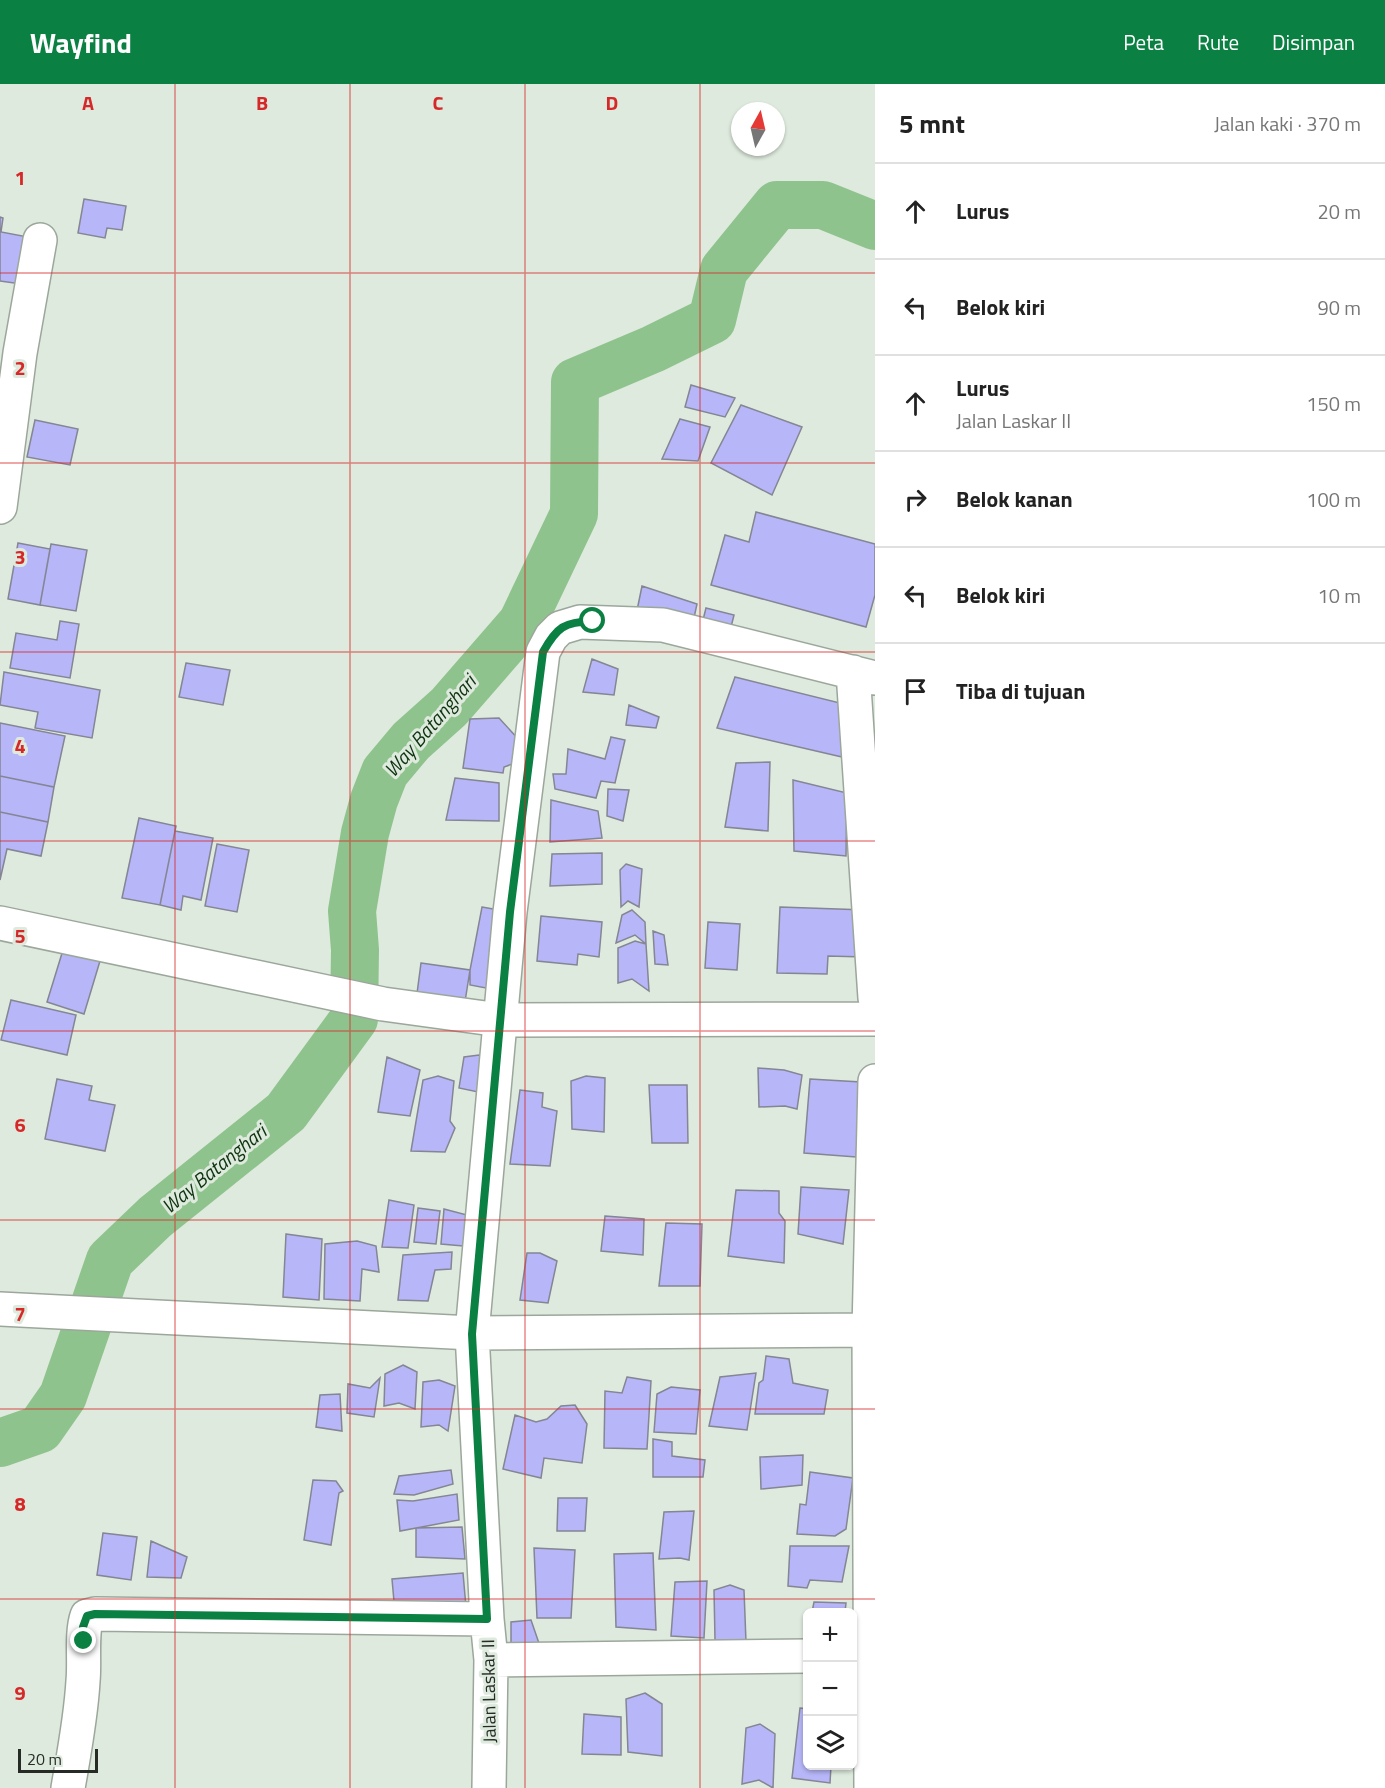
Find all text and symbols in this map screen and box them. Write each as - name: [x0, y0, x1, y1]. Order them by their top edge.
- text: Wayfind: [30, 21, 132, 64]
- text: Peta: [1123, 26, 1164, 58]
- text: Rute: [1197, 26, 1239, 58]
- text: Disimpan: [1272, 26, 1355, 58]
- text: A: [82, 87, 94, 118]
- text: B: [256, 87, 268, 118]
- text: C: [433, 87, 444, 118]
- text: D: [606, 87, 618, 118]
- north arrow: [731, 102, 785, 156]
- text: 5 mnt: [899, 104, 965, 143]
- text: Jalan kaki · 370 m: [1214, 108, 1361, 139]
- text: 1: [14, 162, 26, 193]
- text: Lurus: [956, 194, 1009, 228]
- icon: ahead: [899, 195, 932, 228]
- text: 20 m: [1317, 196, 1361, 227]
- text: Belok kiri: [956, 290, 1045, 324]
- icon: left: [899, 291, 932, 324]
- text: 90 m: [1317, 292, 1361, 323]
- text: 2: [14, 352, 26, 383]
- text: Lurus: [956, 371, 1009, 405]
- icon: ahead: [899, 387, 932, 420]
- text: 150 m: [1306, 388, 1361, 419]
- text: Jalan Laskar II: [956, 405, 1071, 436]
- text: Belok kanan: [956, 482, 1073, 516]
- icon: right: [899, 483, 932, 516]
- text: 100 m: [1306, 484, 1361, 515]
- text: 3: [14, 541, 26, 572]
- text: Belok kiri: [956, 578, 1045, 612]
- icon: left: [899, 579, 932, 612]
- text: 10 m: [1317, 580, 1361, 611]
- route start: [579, 607, 605, 633]
- water label: Way Batanghari: [376, 665, 485, 784]
- text: Tiba di tujuan: [956, 674, 1085, 708]
- icon: arrive: [899, 675, 932, 708]
- text: 4: [14, 730, 26, 761]
- text: 5: [14, 920, 26, 951]
- text: 6: [14, 1109, 26, 1140]
- water label: Way Batanghari: [154, 1115, 275, 1221]
- text: 7: [14, 1298, 26, 1329]
- text: 8: [14, 1488, 26, 1519]
- map controls: [803, 1608, 857, 1770]
- button: +: [803, 1608, 857, 1662]
- route end: [70, 1627, 96, 1653]
- street label: Jalan Laskar II: [474, 1639, 503, 1743]
- button: −: [803, 1662, 857, 1716]
- text: 9: [14, 1677, 26, 1708]
- button: layers: [803, 1716, 857, 1770]
- scale bar: [18, 1746, 98, 1774]
- text: 20 m: [27, 1747, 62, 1771]

